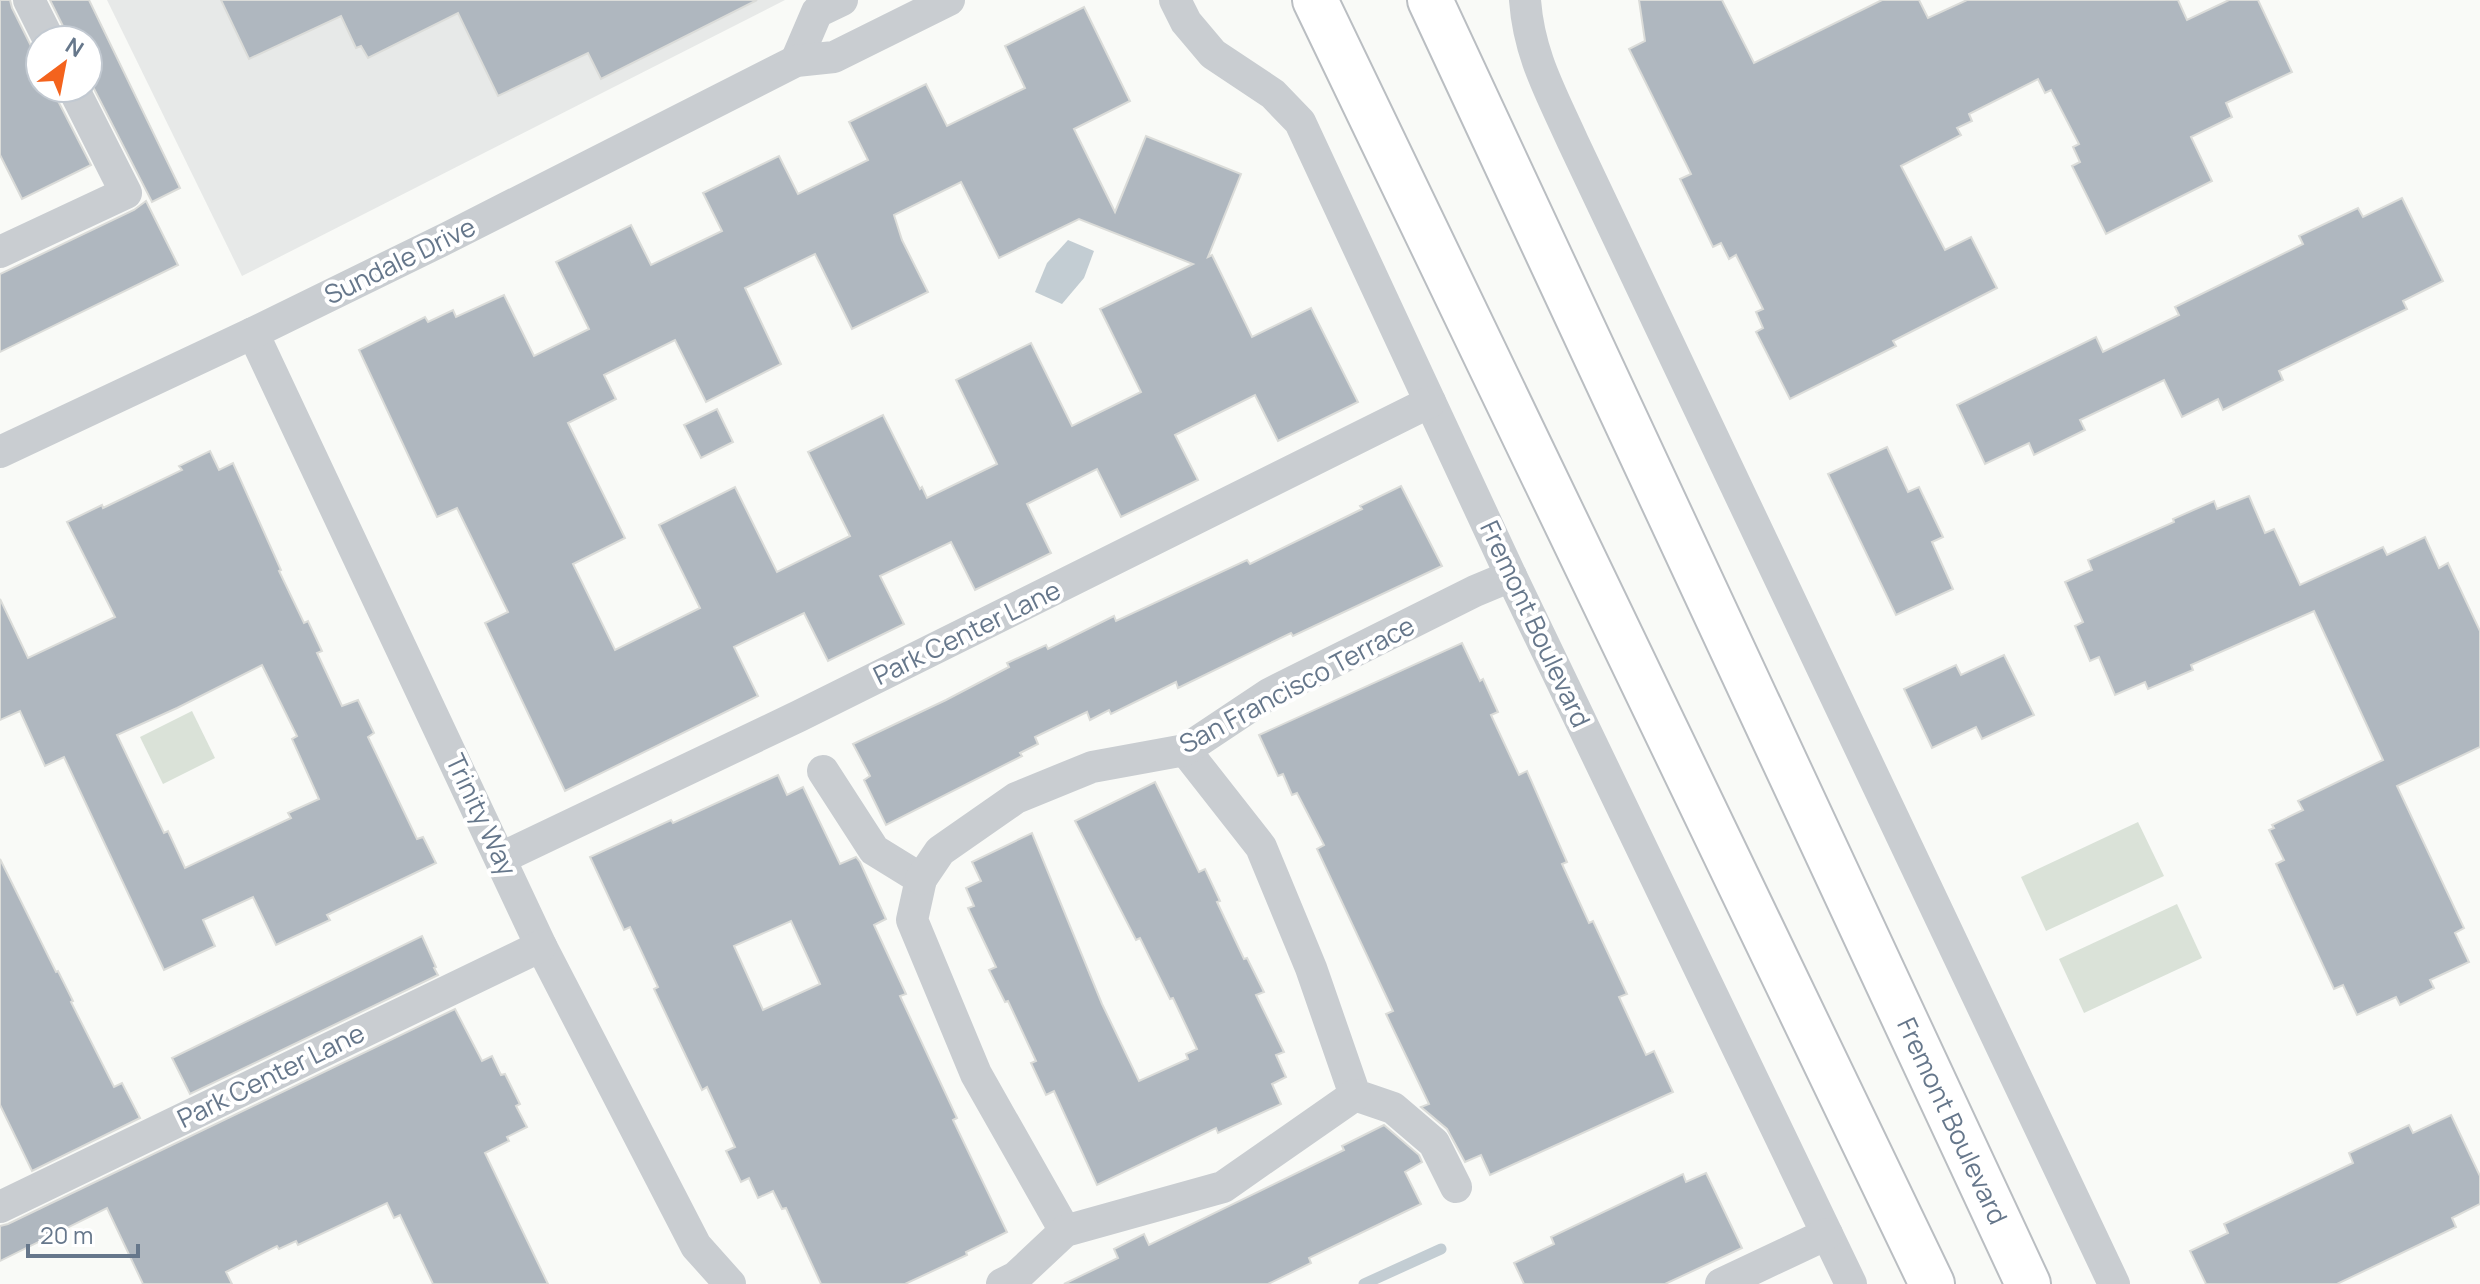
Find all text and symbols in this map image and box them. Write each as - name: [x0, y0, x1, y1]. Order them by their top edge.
- north arrow: [24, 24, 104, 104]
- text: N: [60, 30, 89, 64]
- street label: Sundale Drive: [318, 208, 481, 312]
- street label: Fremont Boulevard: [1472, 514, 1600, 733]
- street label: Park Center Lane: [867, 571, 1066, 693]
- street label: San Francisco Terrace: [1173, 607, 1420, 761]
- street label: Trinity Way: [438, 748, 526, 882]
- street label: Fremont Boulevard: [1889, 1011, 2017, 1230]
- street label: Park Center Lane: [171, 1014, 370, 1136]
- scale bar: [28, 1208, 138, 1258]
- text: 20 m: [40, 1218, 93, 1251]

